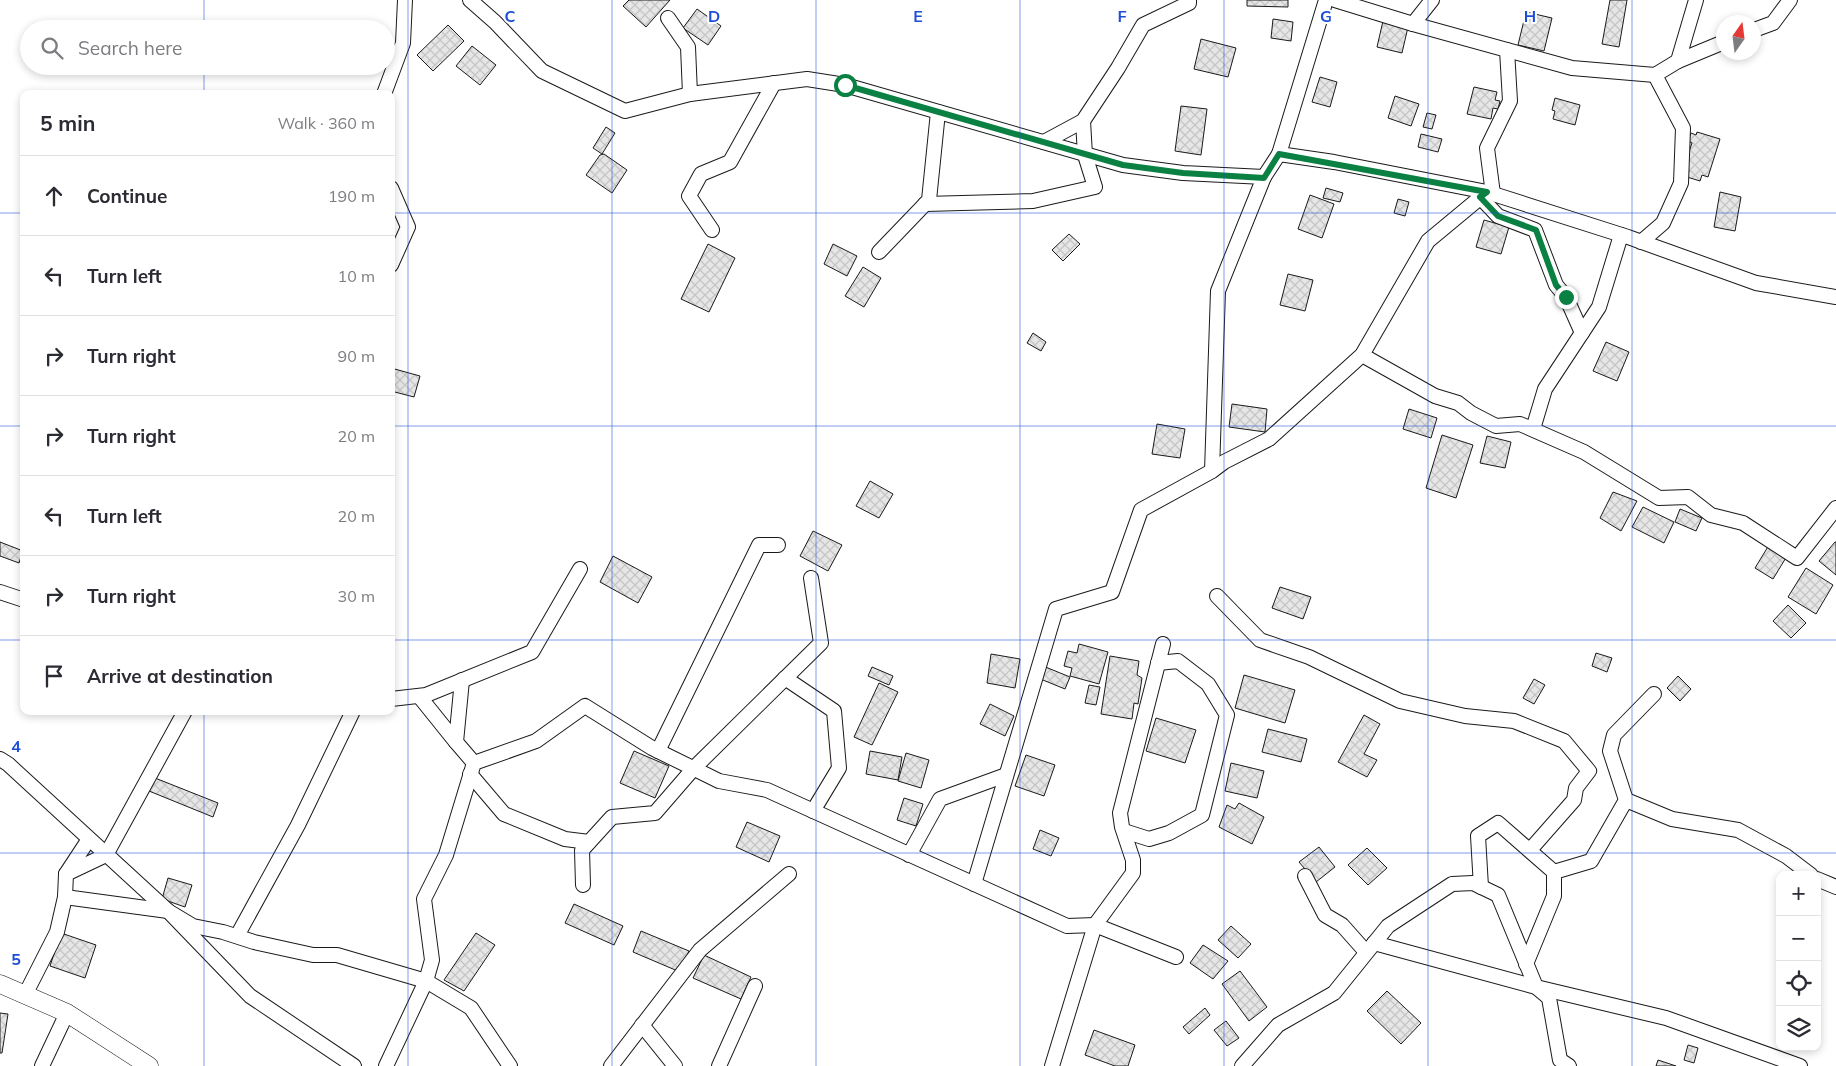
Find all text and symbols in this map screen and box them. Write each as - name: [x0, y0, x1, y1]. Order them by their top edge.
- text: C: [505, 6, 516, 26]
- text: D: [708, 6, 720, 26]
- text: E: [913, 6, 923, 26]
- text: F: [1117, 6, 1127, 26]
- text: G: [1320, 6, 1332, 26]
- text: H: [1524, 6, 1536, 26]
- north arrow: [1716, 15, 1761, 60]
- search box: [20, 20, 395, 75]
- icon: search: [38, 34, 66, 62]
- text: Search here: [78, 36, 182, 60]
- route start: [834, 74, 857, 97]
- text: 5 min: [40, 110, 95, 136]
- text: Walk · 360 m: [277, 113, 375, 133]
- icon: ahead: [40, 182, 68, 210]
- text: Continue: [87, 184, 167, 208]
- text: 190 m: [328, 186, 375, 206]
- icon: left: [40, 262, 68, 290]
- text: Turn left: [87, 264, 162, 288]
- text: 10 m: [338, 266, 375, 286]
- route end: [1555, 286, 1578, 309]
- icon: right: [40, 342, 68, 370]
- text: Turn right: [87, 344, 176, 368]
- text: 90 m: [338, 346, 375, 366]
- icon: right: [40, 422, 68, 450]
- text: Turn right: [87, 424, 176, 448]
- text: 20 m: [338, 426, 375, 446]
- icon: left: [40, 502, 68, 530]
- text: Turn left: [87, 504, 162, 528]
- text: 20 m: [338, 506, 375, 526]
- icon: right: [40, 582, 68, 610]
- text: Turn right: [87, 584, 176, 608]
- text: 30 m: [338, 586, 375, 606]
- icon: arrive: [40, 662, 68, 690]
- text: Arrive at destination: [87, 664, 273, 688]
- text: 4: [11, 736, 21, 756]
- map controls: [1776, 871, 1821, 1051]
- button: +: [1776, 871, 1821, 916]
- button: −: [1776, 916, 1821, 961]
- text: 5: [11, 949, 21, 969]
- button: locate: [1776, 961, 1821, 1006]
- button: layers: [1776, 1006, 1821, 1051]

